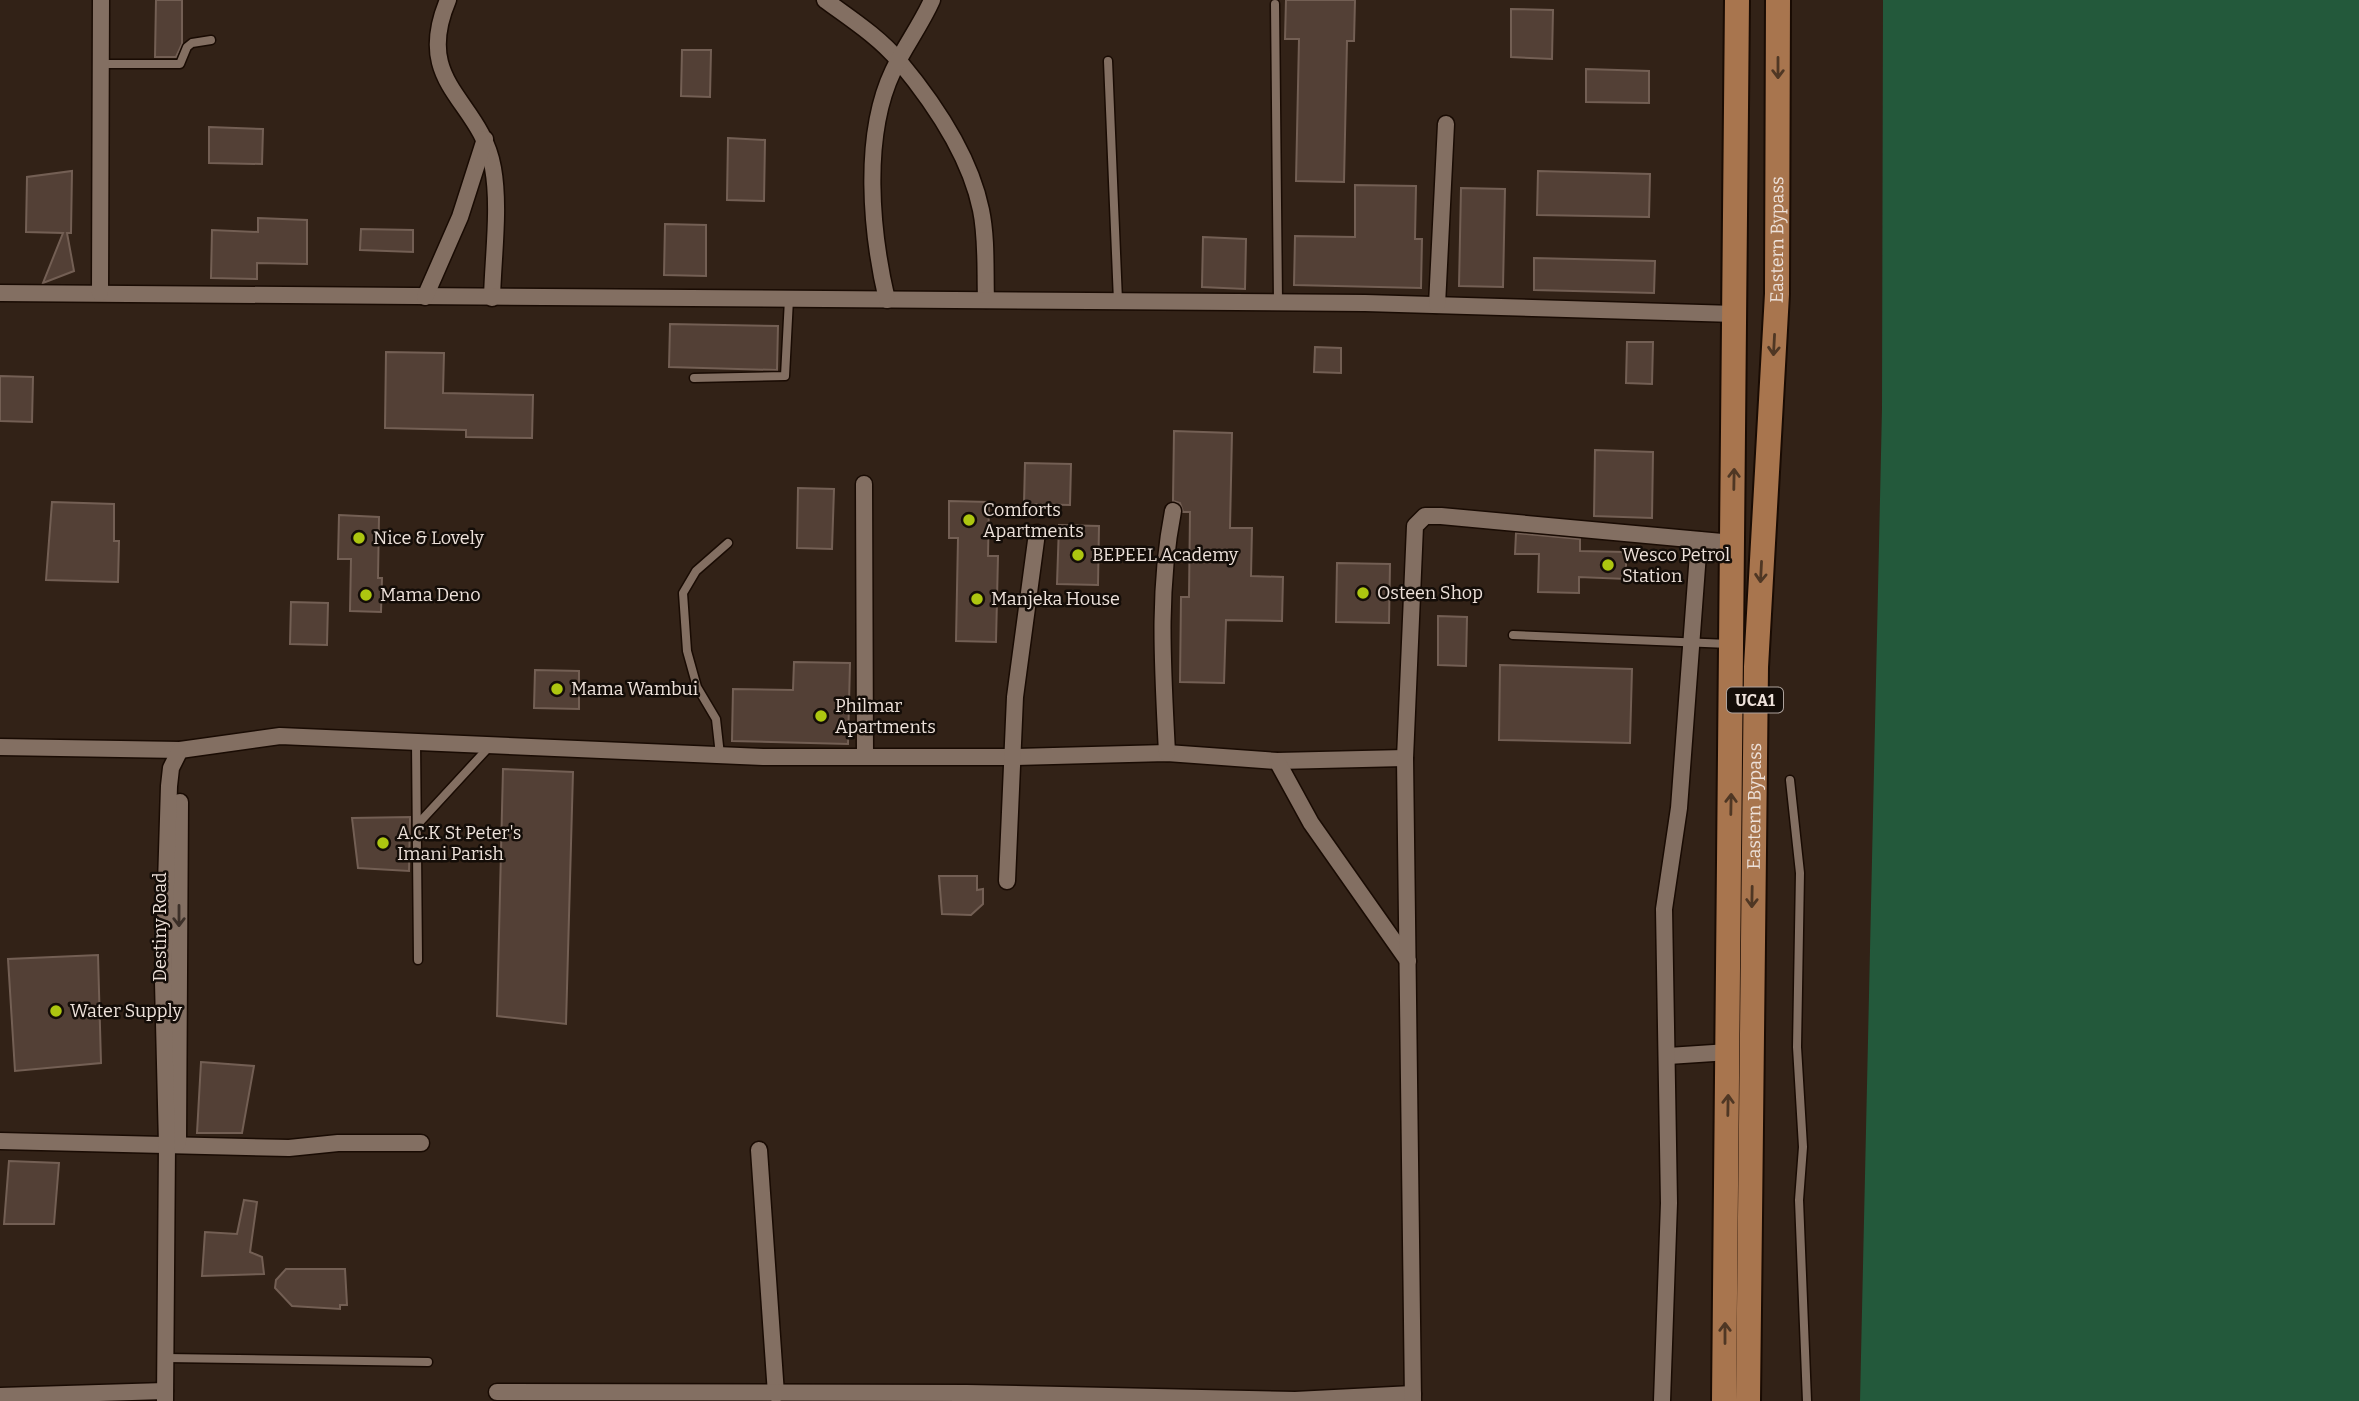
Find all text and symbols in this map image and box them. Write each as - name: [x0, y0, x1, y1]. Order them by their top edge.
- one-way arrow: [1771, 56, 1785, 79]
- street label: Eastern Bypass: [1766, 176, 1788, 304]
- one-way arrow: [1768, 333, 1781, 356]
- one-way arrow: [1727, 468, 1741, 491]
- place label: Comforts Apartments: [983, 499, 1084, 542]
- marker: Comforts Apartments: [961, 512, 977, 528]
- place label: Nice & Lovely: [373, 527, 485, 549]
- marker: Nice & Lovely: [351, 530, 367, 546]
- place label: BEPEEL Academy: [1092, 544, 1239, 566]
- place label: Wesco Petrol Station: [1622, 544, 1730, 587]
- marker: BEPEEL Academy: [1070, 547, 1086, 563]
- marker: Wesco Petrol Station: [1600, 557, 1616, 573]
- one-way arrow: [1754, 560, 1767, 583]
- place label: Osteen Shop: [1377, 582, 1483, 604]
- place label: Mama Deno: [380, 584, 481, 606]
- marker: Osteen Shop: [1355, 585, 1371, 601]
- marker: Mama Deno: [358, 587, 374, 603]
- place label: Manjeka House: [991, 588, 1120, 610]
- marker: Manjeka House: [969, 591, 985, 607]
- place label: Mama Wambui: [571, 678, 698, 700]
- marker: Mama Wambui: [549, 681, 565, 697]
- road number: UCA1: [1727, 688, 1783, 712]
- place label: Philmar Apartments: [835, 695, 936, 738]
- marker: Philmar Apartments: [813, 708, 829, 724]
- street label: Eastern Bypass: [1743, 743, 1766, 869]
- one-way arrow: [1725, 793, 1738, 816]
- place label: A.C.K St Peter's Imani Parish: [397, 822, 521, 865]
- marker: A.C.K St Peter's Imani Parish: [375, 835, 391, 851]
- street label: Destiny Road: [149, 872, 171, 982]
- one-way arrow: [1745, 885, 1759, 908]
- one-way arrow: [172, 905, 186, 928]
- place label: Water Supply: [70, 1000, 182, 1022]
- marker: Water Supply: [48, 1003, 64, 1019]
- one-way arrow: [1721, 1094, 1735, 1117]
- one-way arrow: [1718, 1322, 1732, 1345]

